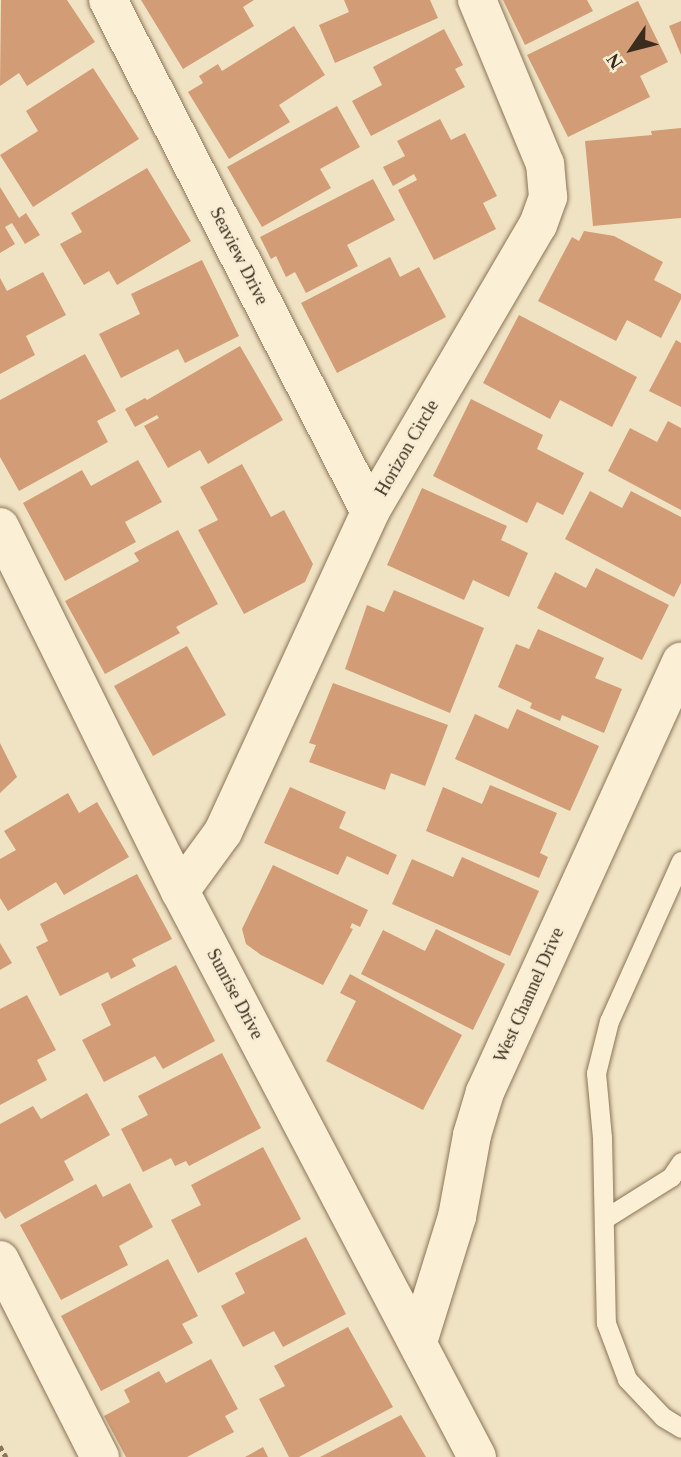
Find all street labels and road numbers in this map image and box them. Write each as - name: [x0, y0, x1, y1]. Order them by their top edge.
- street label: Seaview Drive: [205, 204, 273, 308]
- street label: Horizon Circle: [371, 396, 443, 500]
- street label: West Channel Drive: [490, 924, 568, 1066]
- street label: Sunrise Drive: [202, 945, 268, 1043]

